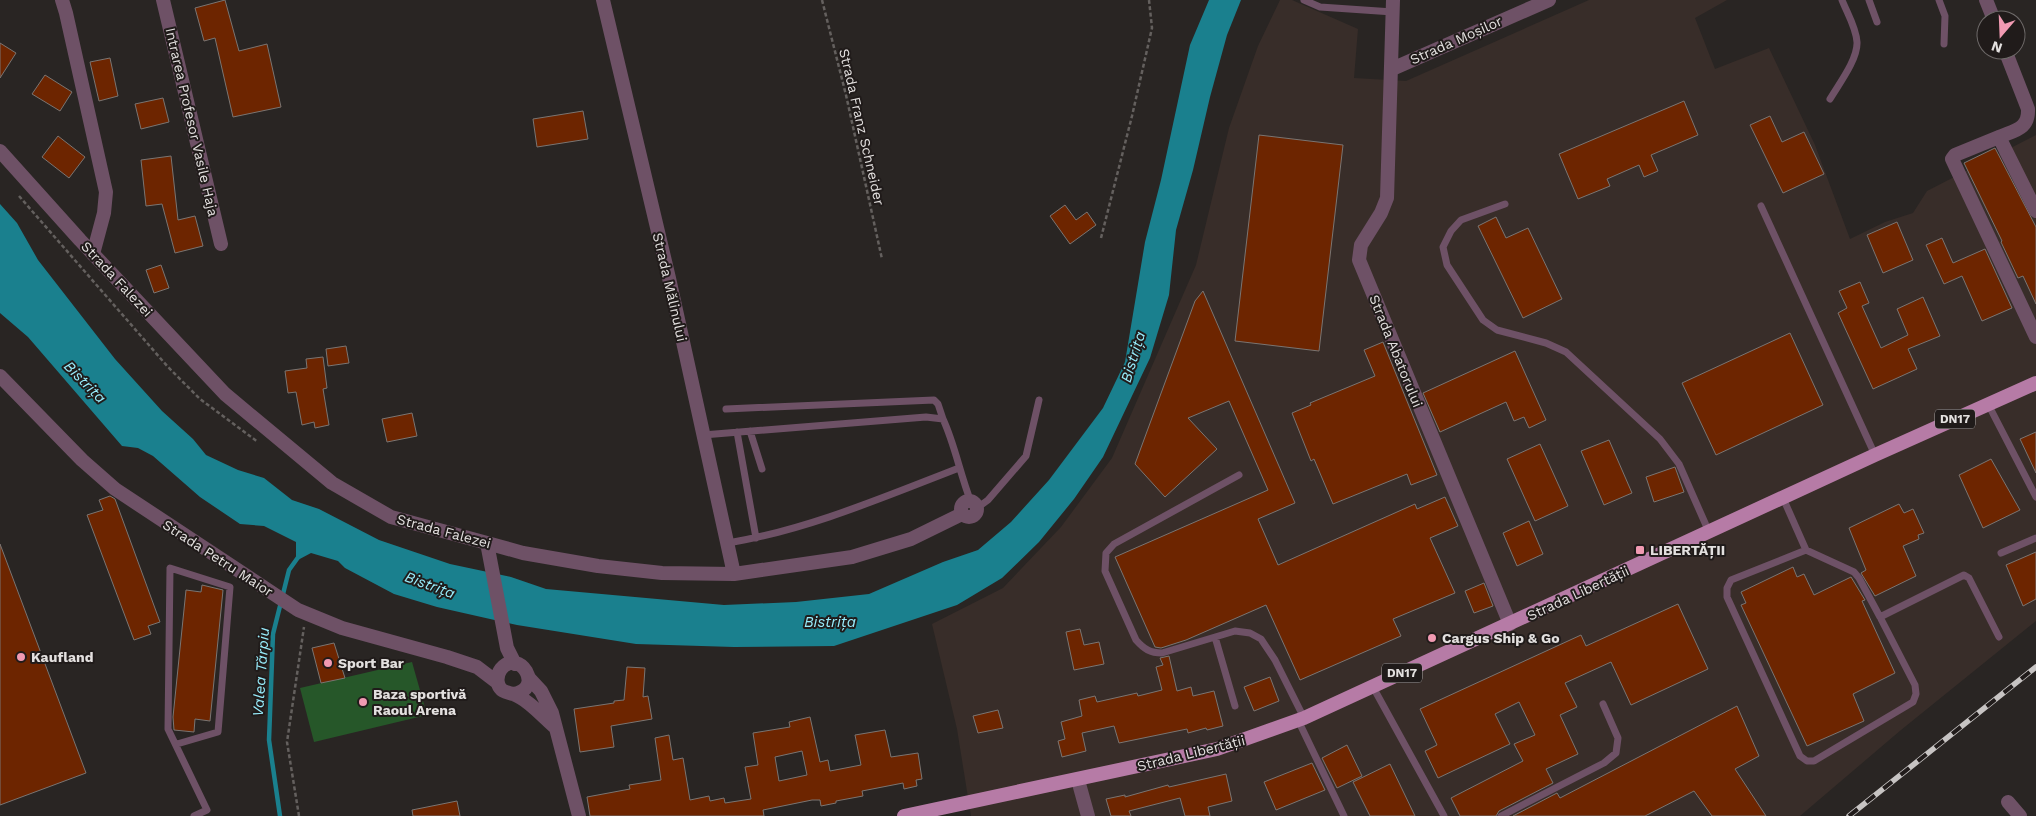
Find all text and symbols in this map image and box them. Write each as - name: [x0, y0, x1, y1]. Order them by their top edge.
- north arrow: [1976, 10, 2026, 60]
- street label: Strada Moșilor: [1407, 12, 1505, 68]
- street label: Intrarea Profesor Vasile Haja: [162, 26, 222, 218]
- text: N: [1989, 38, 2004, 57]
- street label: Strada Franz Schneider: [836, 47, 888, 207]
- street label: Strada Mălinului: [650, 231, 690, 343]
- street label: Strada Falezei: [78, 238, 156, 320]
- street label: Strada Abatorului: [1366, 292, 1426, 410]
- water label: Bistrița: [1117, 329, 1149, 385]
- water label: Bistrița: [60, 357, 110, 407]
- road number: DN17: [1935, 409, 1975, 428]
- street label: Strada Falezei: [395, 511, 493, 551]
- street label: Strada Petru Maior: [160, 516, 276, 600]
- place label: LIBERTĂȚII: [1650, 542, 1725, 559]
- marker: LIBERTĂȚII: [1634, 544, 1646, 556]
- street label: Strada Libertății: [1525, 562, 1632, 625]
- water label: Bistrița: [402, 568, 458, 602]
- water label: Bistrița: [804, 613, 856, 631]
- water label: Valea Tărpiu: [249, 627, 273, 717]
- place label: Cargus Ship & Go: [1442, 630, 1560, 646]
- marker: Cargus Ship & Go: [1426, 632, 1438, 644]
- place label: Kaufland: [31, 649, 93, 665]
- marker: Kaufland: [15, 651, 27, 663]
- place label: Sport Bar: [338, 655, 404, 671]
- marker: Sport Bar: [322, 657, 334, 669]
- road number: DN17: [1382, 664, 1422, 682]
- place label: Baza sportivă Raoul Arena: [373, 686, 467, 718]
- marker: Baza sportivă Raoul Arena: [357, 696, 369, 708]
- street label: Strada Libertății: [1135, 732, 1247, 775]

